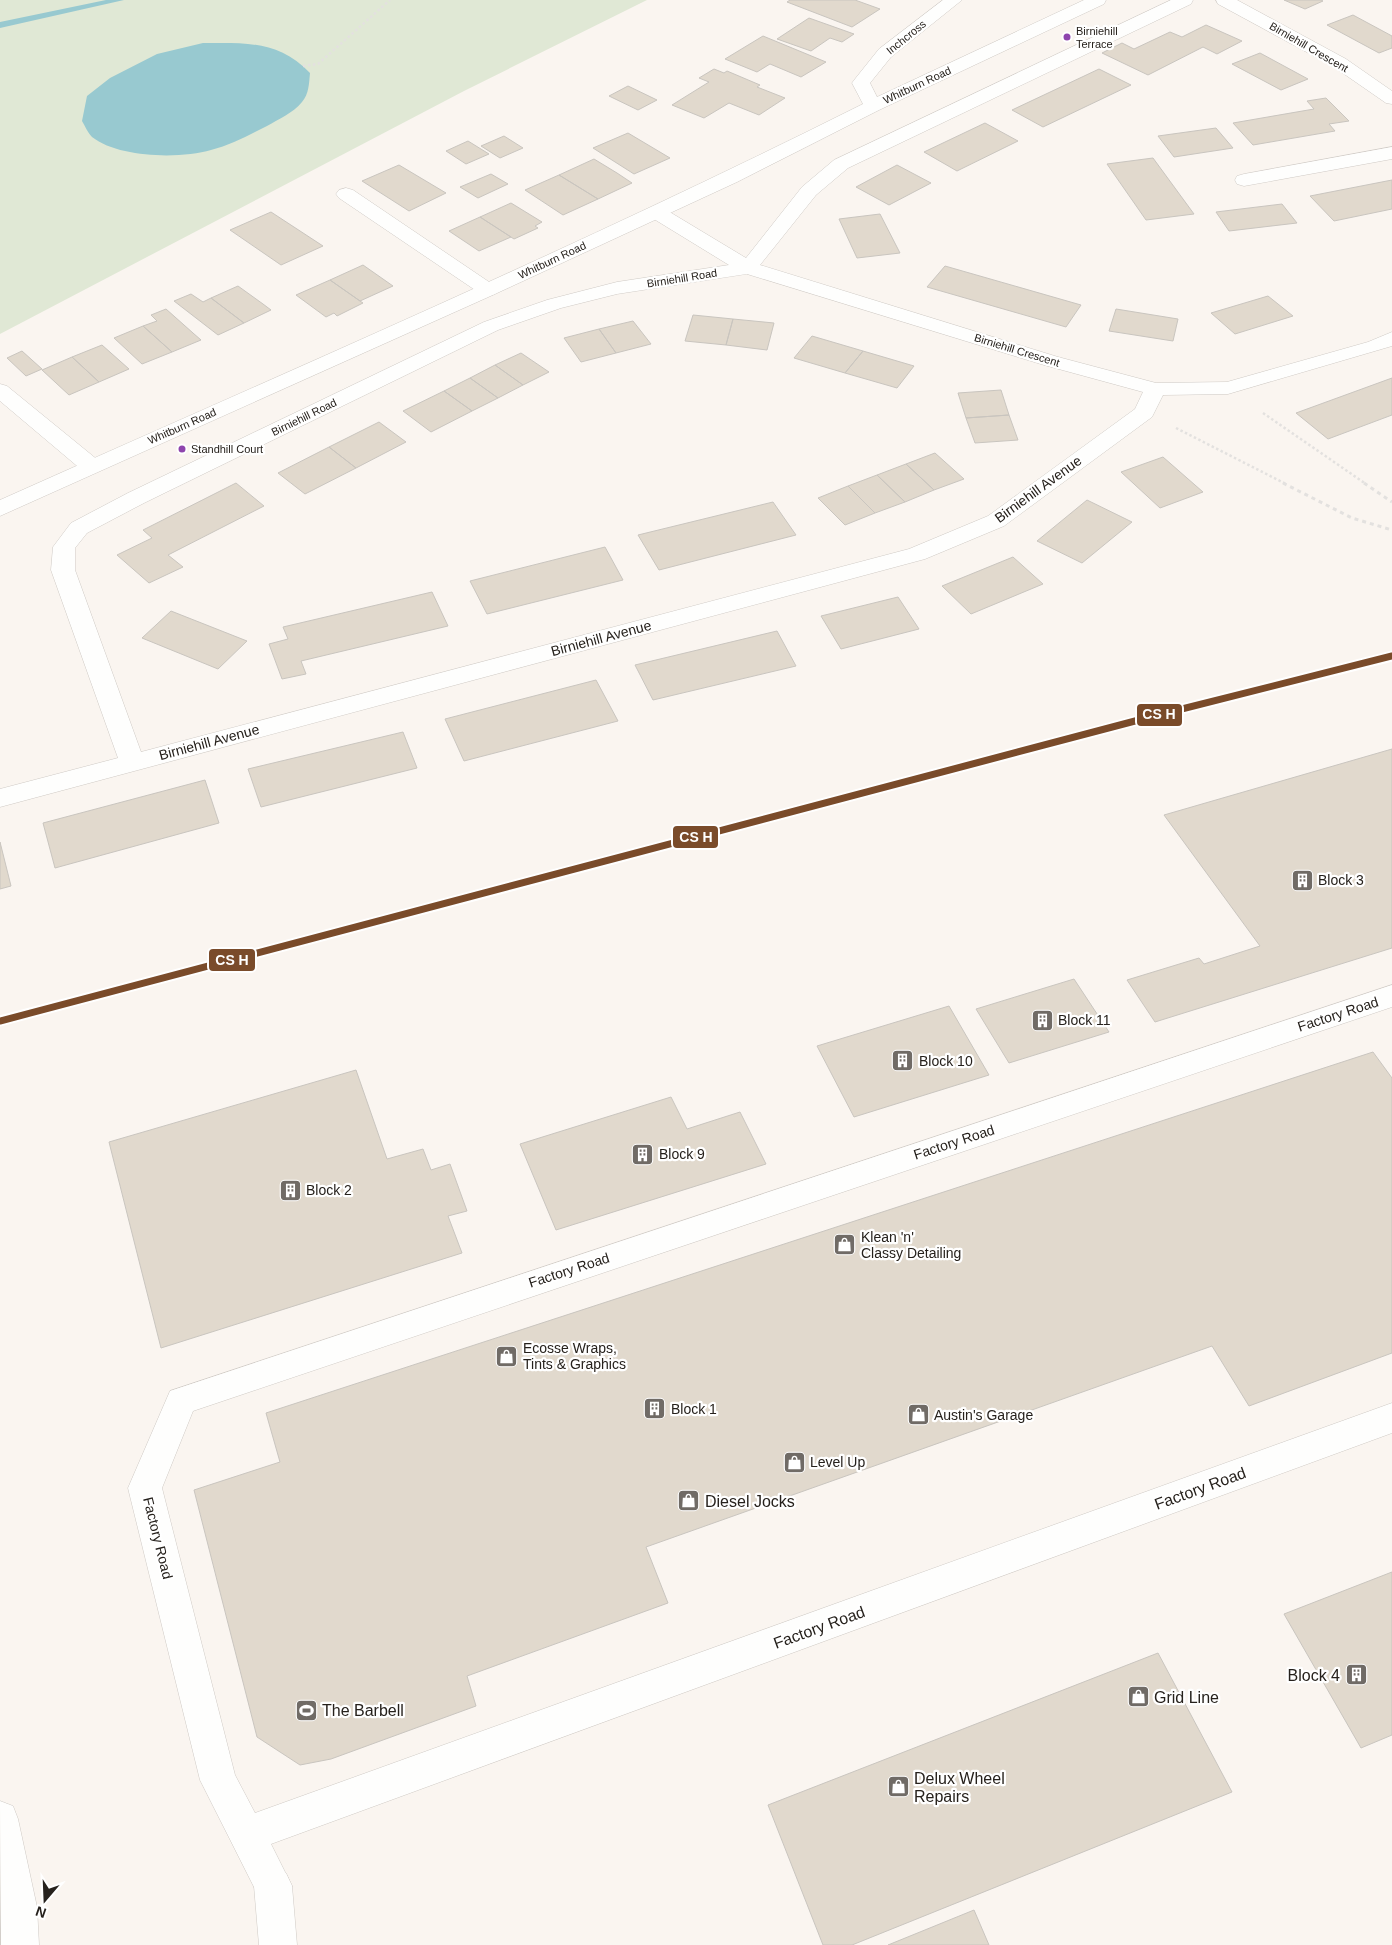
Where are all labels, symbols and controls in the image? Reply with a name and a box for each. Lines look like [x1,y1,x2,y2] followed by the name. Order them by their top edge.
[884,17,928,56] street label: Inchcross
[1268,20,1350,74] street label: Birniehill Crescent
[1076,25,1118,50] place label: Birniehill Terrace
[1062,32,1072,42] marker: Birniehill Terrace
[881,64,953,106] street label: Whitburn Road
[516,239,588,281] street label: Whitburn Road
[646,267,718,289] street label: Birniehill Road
[973,331,1061,369] street label: Birniehill Crescent
[269,396,339,438] street label: Birniehill Road
[146,406,218,446] street label: Whitburn Road
[191,443,263,455] place label: Standhill Court
[177,444,187,454] marker: Standhill Court
[992,452,1085,526] street label: Birniehill Avenue
[549,617,653,659] street label: Birniehill Avenue
[1136,703,1183,727] line badge: CS H
[1142,706,1176,722] text: CS H
[157,721,261,763] street label: Birniehill Avenue
[672,825,719,849] line badge: CS H
[679,829,713,845] text: CS H
[1290,868,1314,892] building icon: Block 3
[1318,872,1364,888] place label: Block 3
[208,948,256,972] line badge: CS H
[215,952,249,968] text: CS H
[1296,993,1380,1035] street label: Factory Road
[1030,1008,1054,1032] building icon: Block 11
[1058,1012,1111,1028] place label: Block 11
[891,1049,915,1073] building icon: Block 10
[919,1053,973,1069] place label: Block 10
[912,1121,996,1163] street label: Factory Road
[631,1142,655,1166] building icon: Block 9
[659,1146,705,1162] place label: Block 9
[278,1178,302,1202] building icon: Block 2
[306,1182,352,1198] place label: Block 2
[861,1229,961,1261] place label: Klean 'n' Classy Detailing
[833,1233,857,1257] shop icon: Klean 'n' Classy Detailing
[527,1249,611,1291] street label: Factory Road
[523,1340,626,1372] place label: Ecosse Wraps, Tints & Graphics
[495,1344,519,1368] shop icon: Ecosse Wraps, Tints & Graphics
[643,1397,667,1421] building icon: Block 1
[671,1401,717,1417] place label: Block 1
[906,1403,930,1427] shop icon: Austin's Garage
[934,1407,1033,1423] place label: Austin's Garage
[782,1450,806,1474] shop icon: Level Up
[810,1454,865,1470] place label: Level Up
[1152,1464,1248,1513] street label: Factory Road
[677,1489,701,1513] shop icon: Diesel Jocks
[705,1493,795,1510] place label: Diesel Jocks
[140,1495,176,1581] street label: Factory Road
[771,1603,867,1652] street label: Factory Road
[1344,1663,1368,1687] building icon: Block 4
[1288,1667,1340,1684] place label: Block 4
[1126,1685,1150,1709] shop icon: Grid Line
[1154,1689,1219,1706] place label: Grid Line
[294,1698,318,1722] sports icon: The Barbell
[322,1702,404,1719] place label: The Barbell
[914,1770,1005,1805] place label: Delux Wheel Repairs
[886,1775,910,1799] shop icon: Delux Wheel Repairs
[20,1875,70,1925] north arrow
[33,1903,48,1922] text: N

